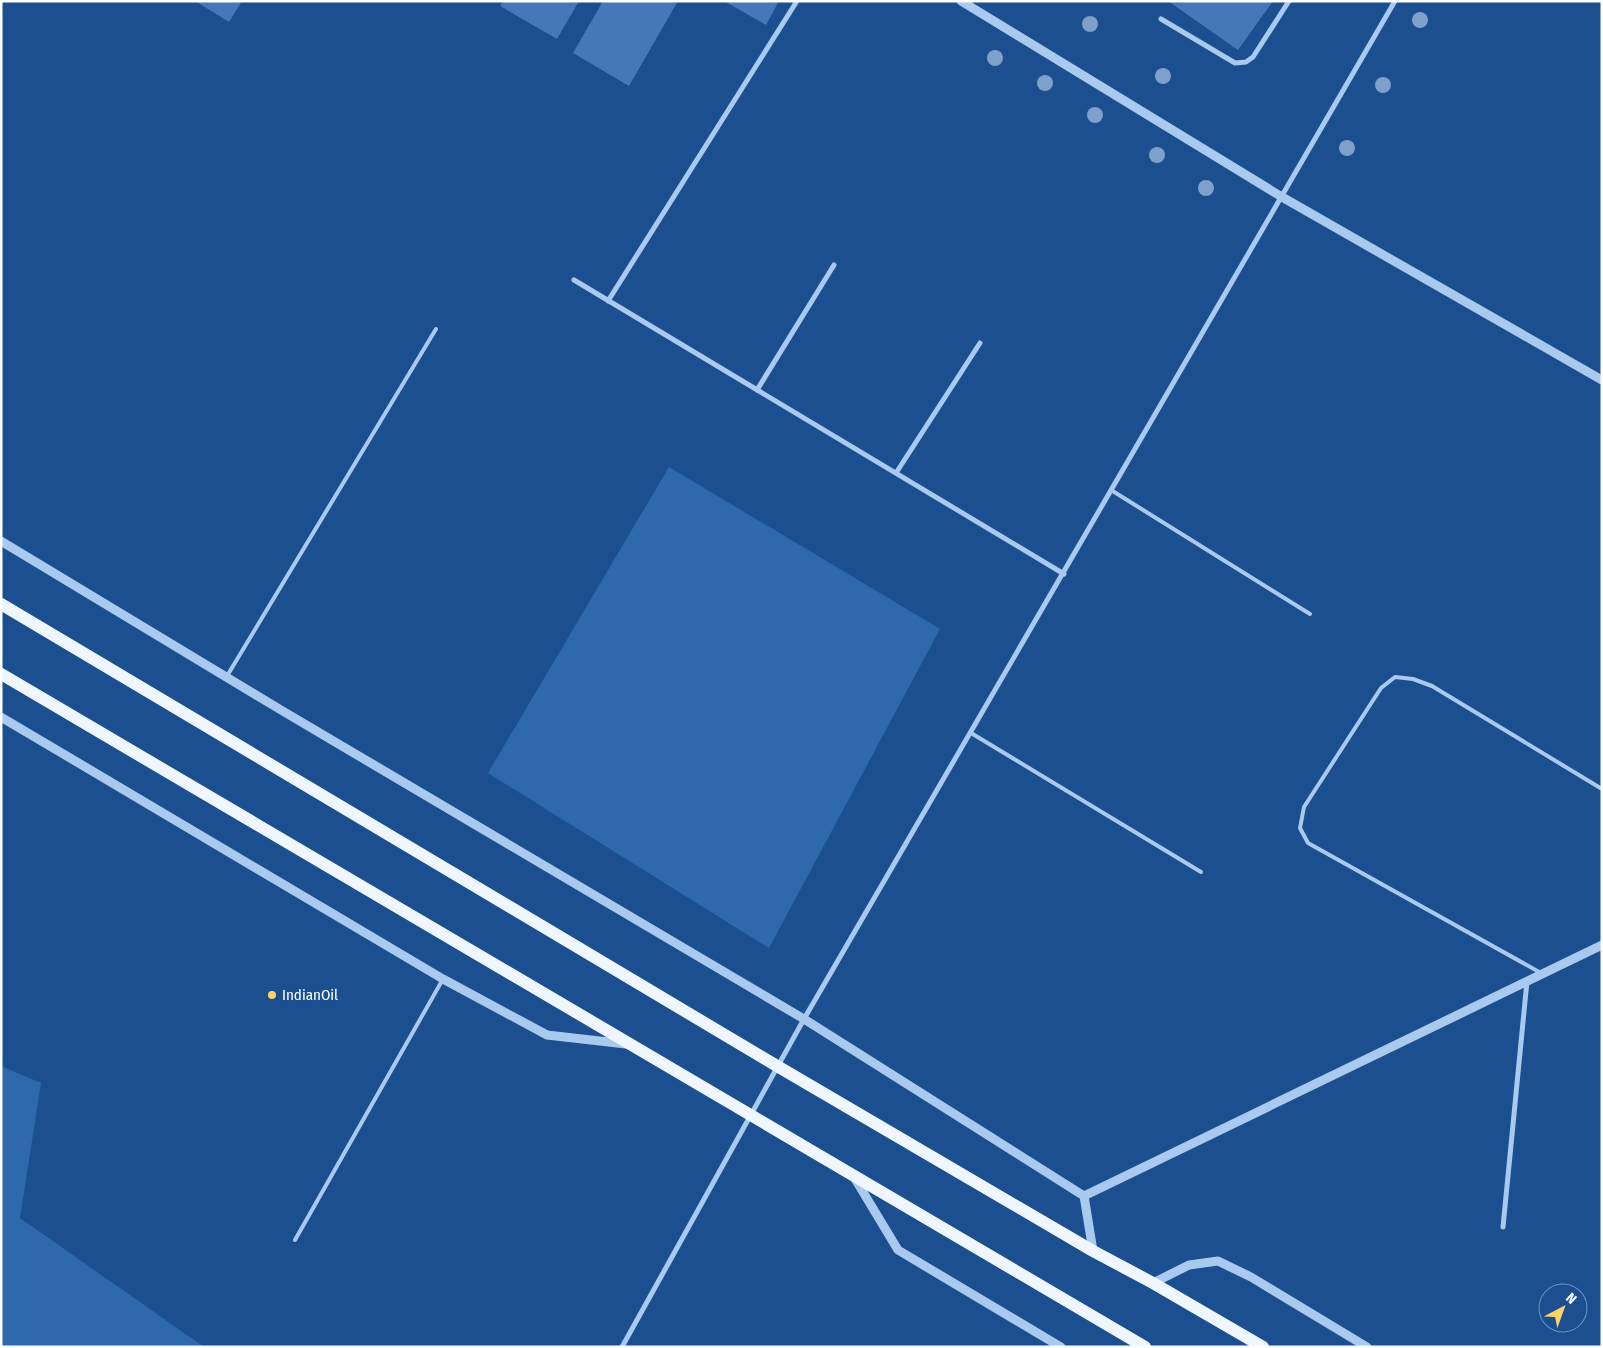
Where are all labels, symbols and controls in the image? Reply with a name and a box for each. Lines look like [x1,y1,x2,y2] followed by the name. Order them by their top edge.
[282,986,338,1004] place label: IndianOil
[266,989,278,1001] marker: IndianOil
[1538,1283,1588,1333] north arrow
[1562,1289,1580,1308] text: N

